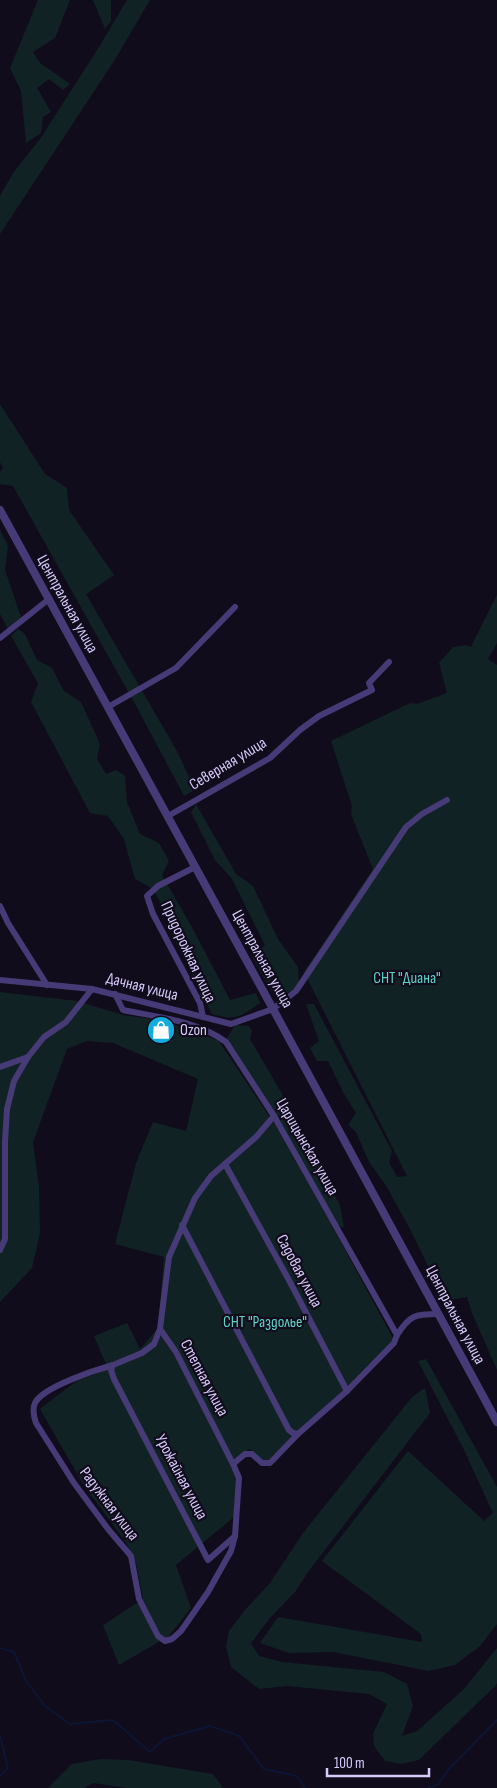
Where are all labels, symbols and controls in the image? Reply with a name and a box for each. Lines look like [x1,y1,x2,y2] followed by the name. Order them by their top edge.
[32,552,102,656] street label: Центральная улица
[186,734,270,794] street label: Северная улица
[156,898,220,1006] street label: Придорожная улица
[227,907,297,1011] street label: Центральная улица
[104,969,180,1005] street label: Дачная улица
[373,969,441,988] park label: СНТ "Диана"
[146,1015,176,1045] shop icon: Ozon
[180,1021,207,1040] place label: Ozon
[272,1095,342,1199] street label: Царицынская улица
[272,1231,326,1311] street label: Садовая улица
[421,1262,489,1368] street label: Центральная улица
[223,1313,307,1332] park label: СНТ "Раздолье"
[176,1336,232,1420] street label: Степная улица
[151,1431,211,1523] street label: Урожайная улица
[75,1464,143,1544] street label: Радужная улица
[327,1746,430,1778] scale bar
[334,1754,365,1773] text: 100 m

